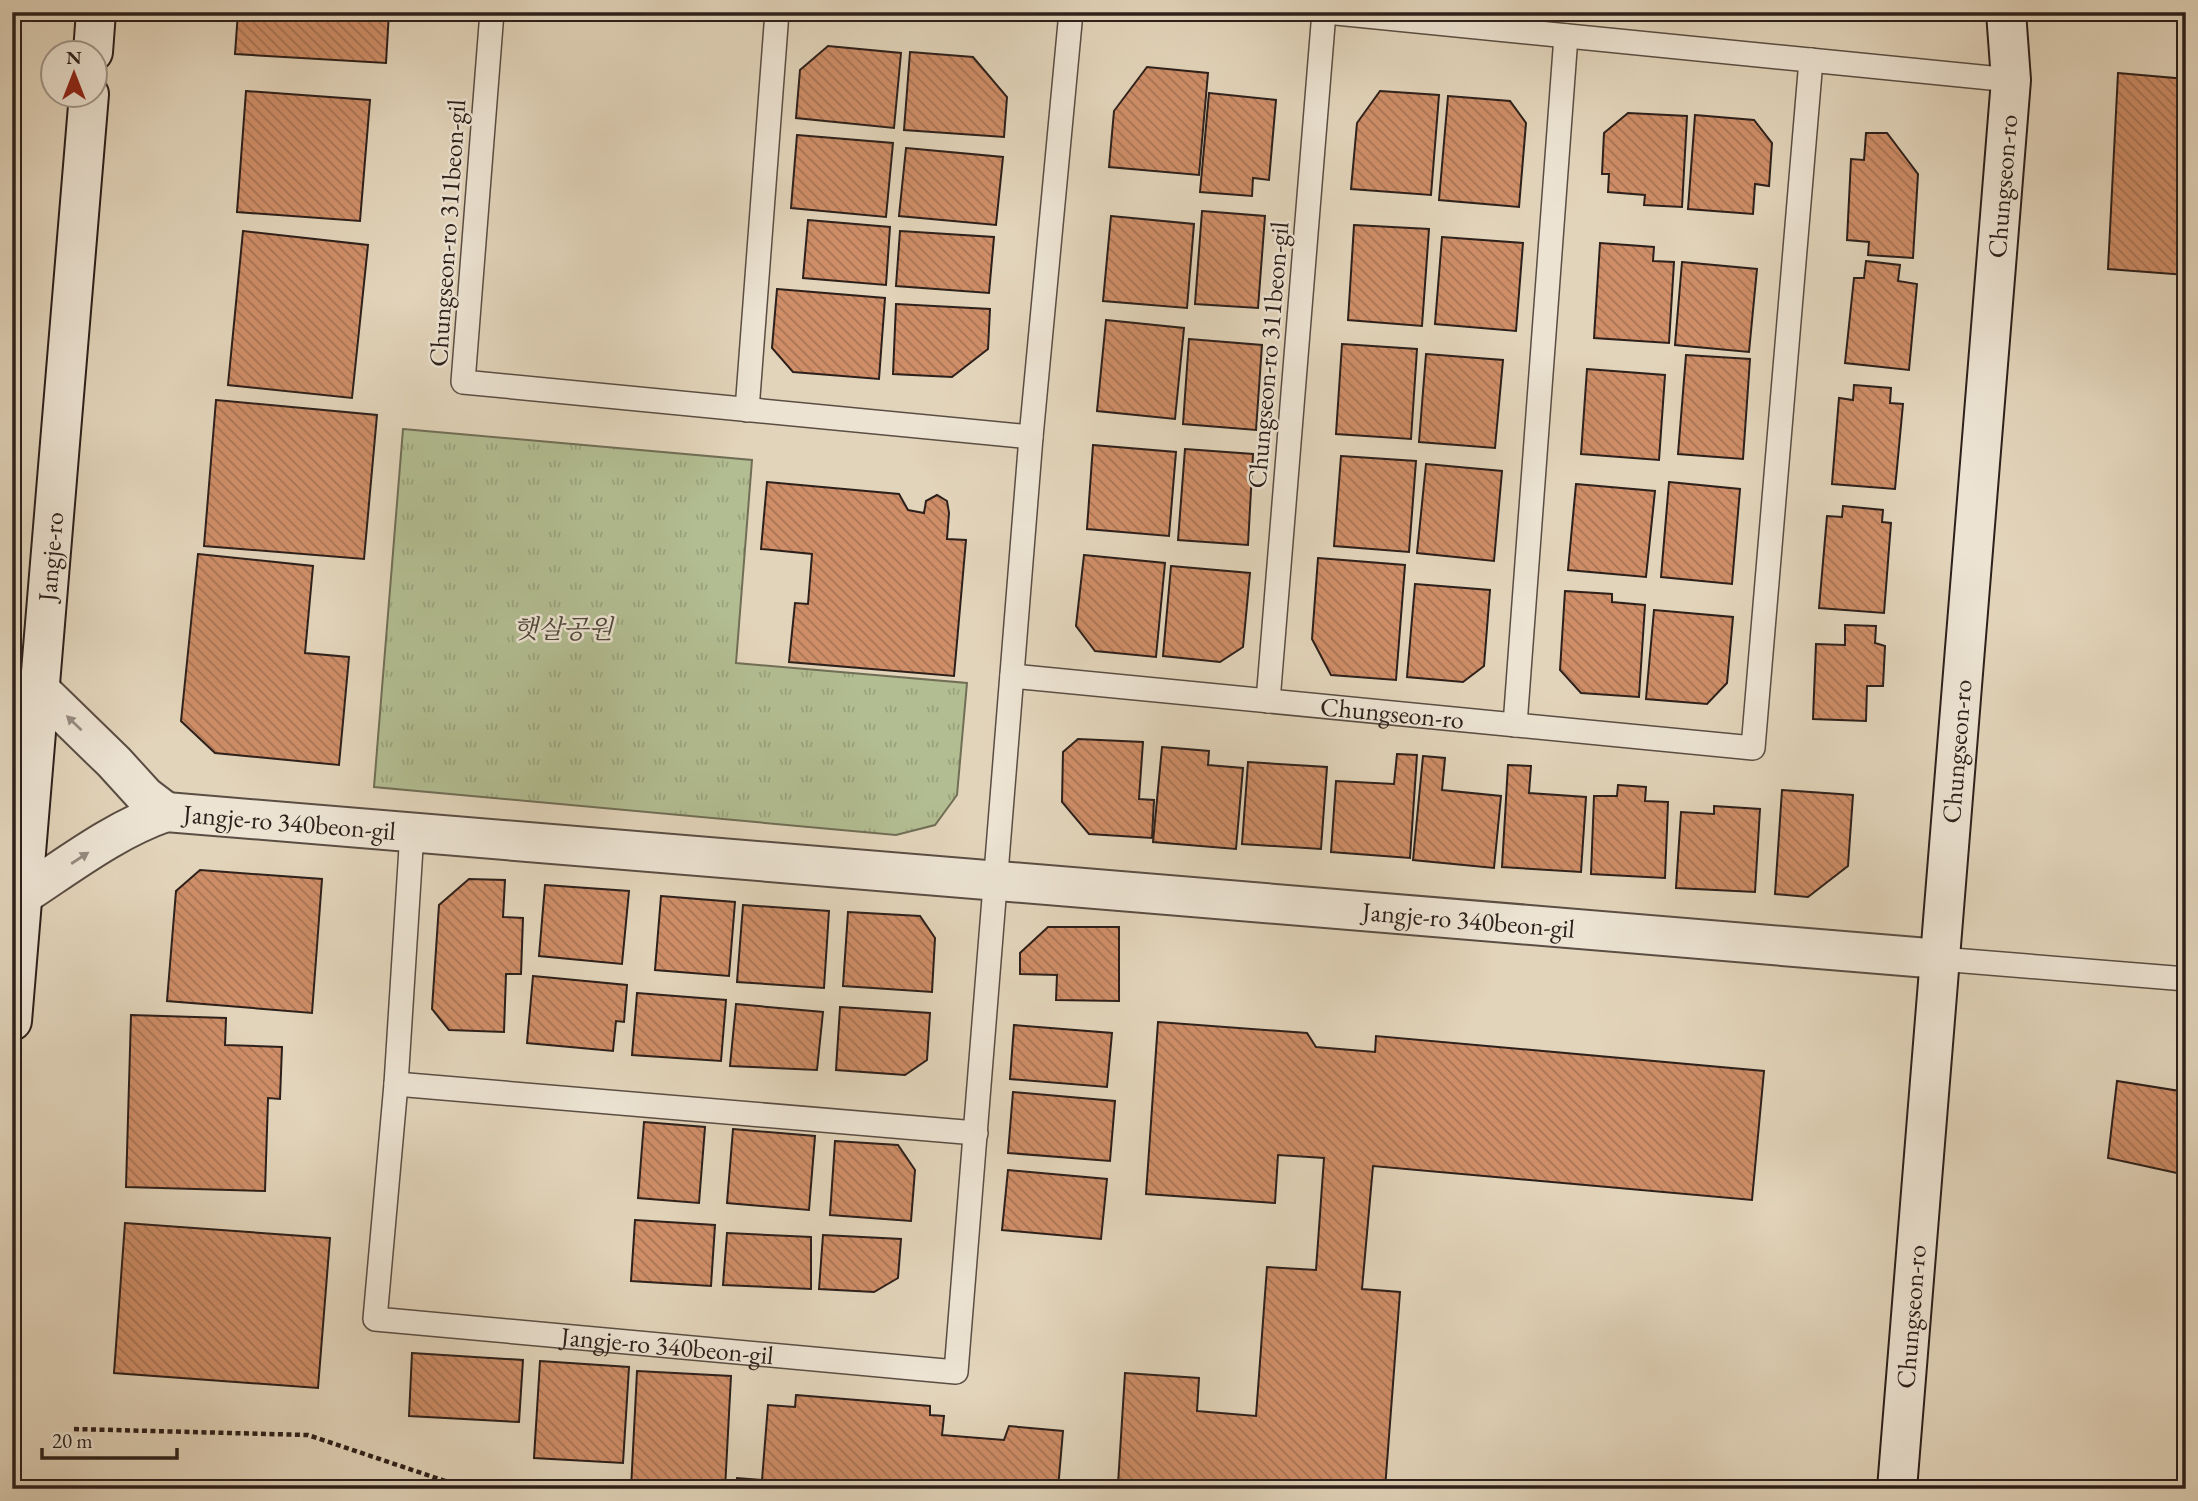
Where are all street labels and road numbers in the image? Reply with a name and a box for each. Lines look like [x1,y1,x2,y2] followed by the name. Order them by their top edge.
[421,98,473,368] street label: Chungseon-ro 311beon-gil
[1980,113,2025,259] street label: Chungseon-ro
[1239,220,1297,490] street label: Chungseon-ro 311beon-gil
[30,511,71,605] street label: Jangje-ro
[1934,678,1979,825] street label: Chungseon-ro
[1319,689,1466,737] street label: Chungseon-ro
[180,796,397,848] street label: Jangje-ro 340beon-gil
[1359,894,1576,946] street label: Jangje-ro 340beon-gil
[1888,1243,1934,1390] street label: Chungseon-ro
[558,1319,775,1372] street label: Jangje-ro 340beon-gil

